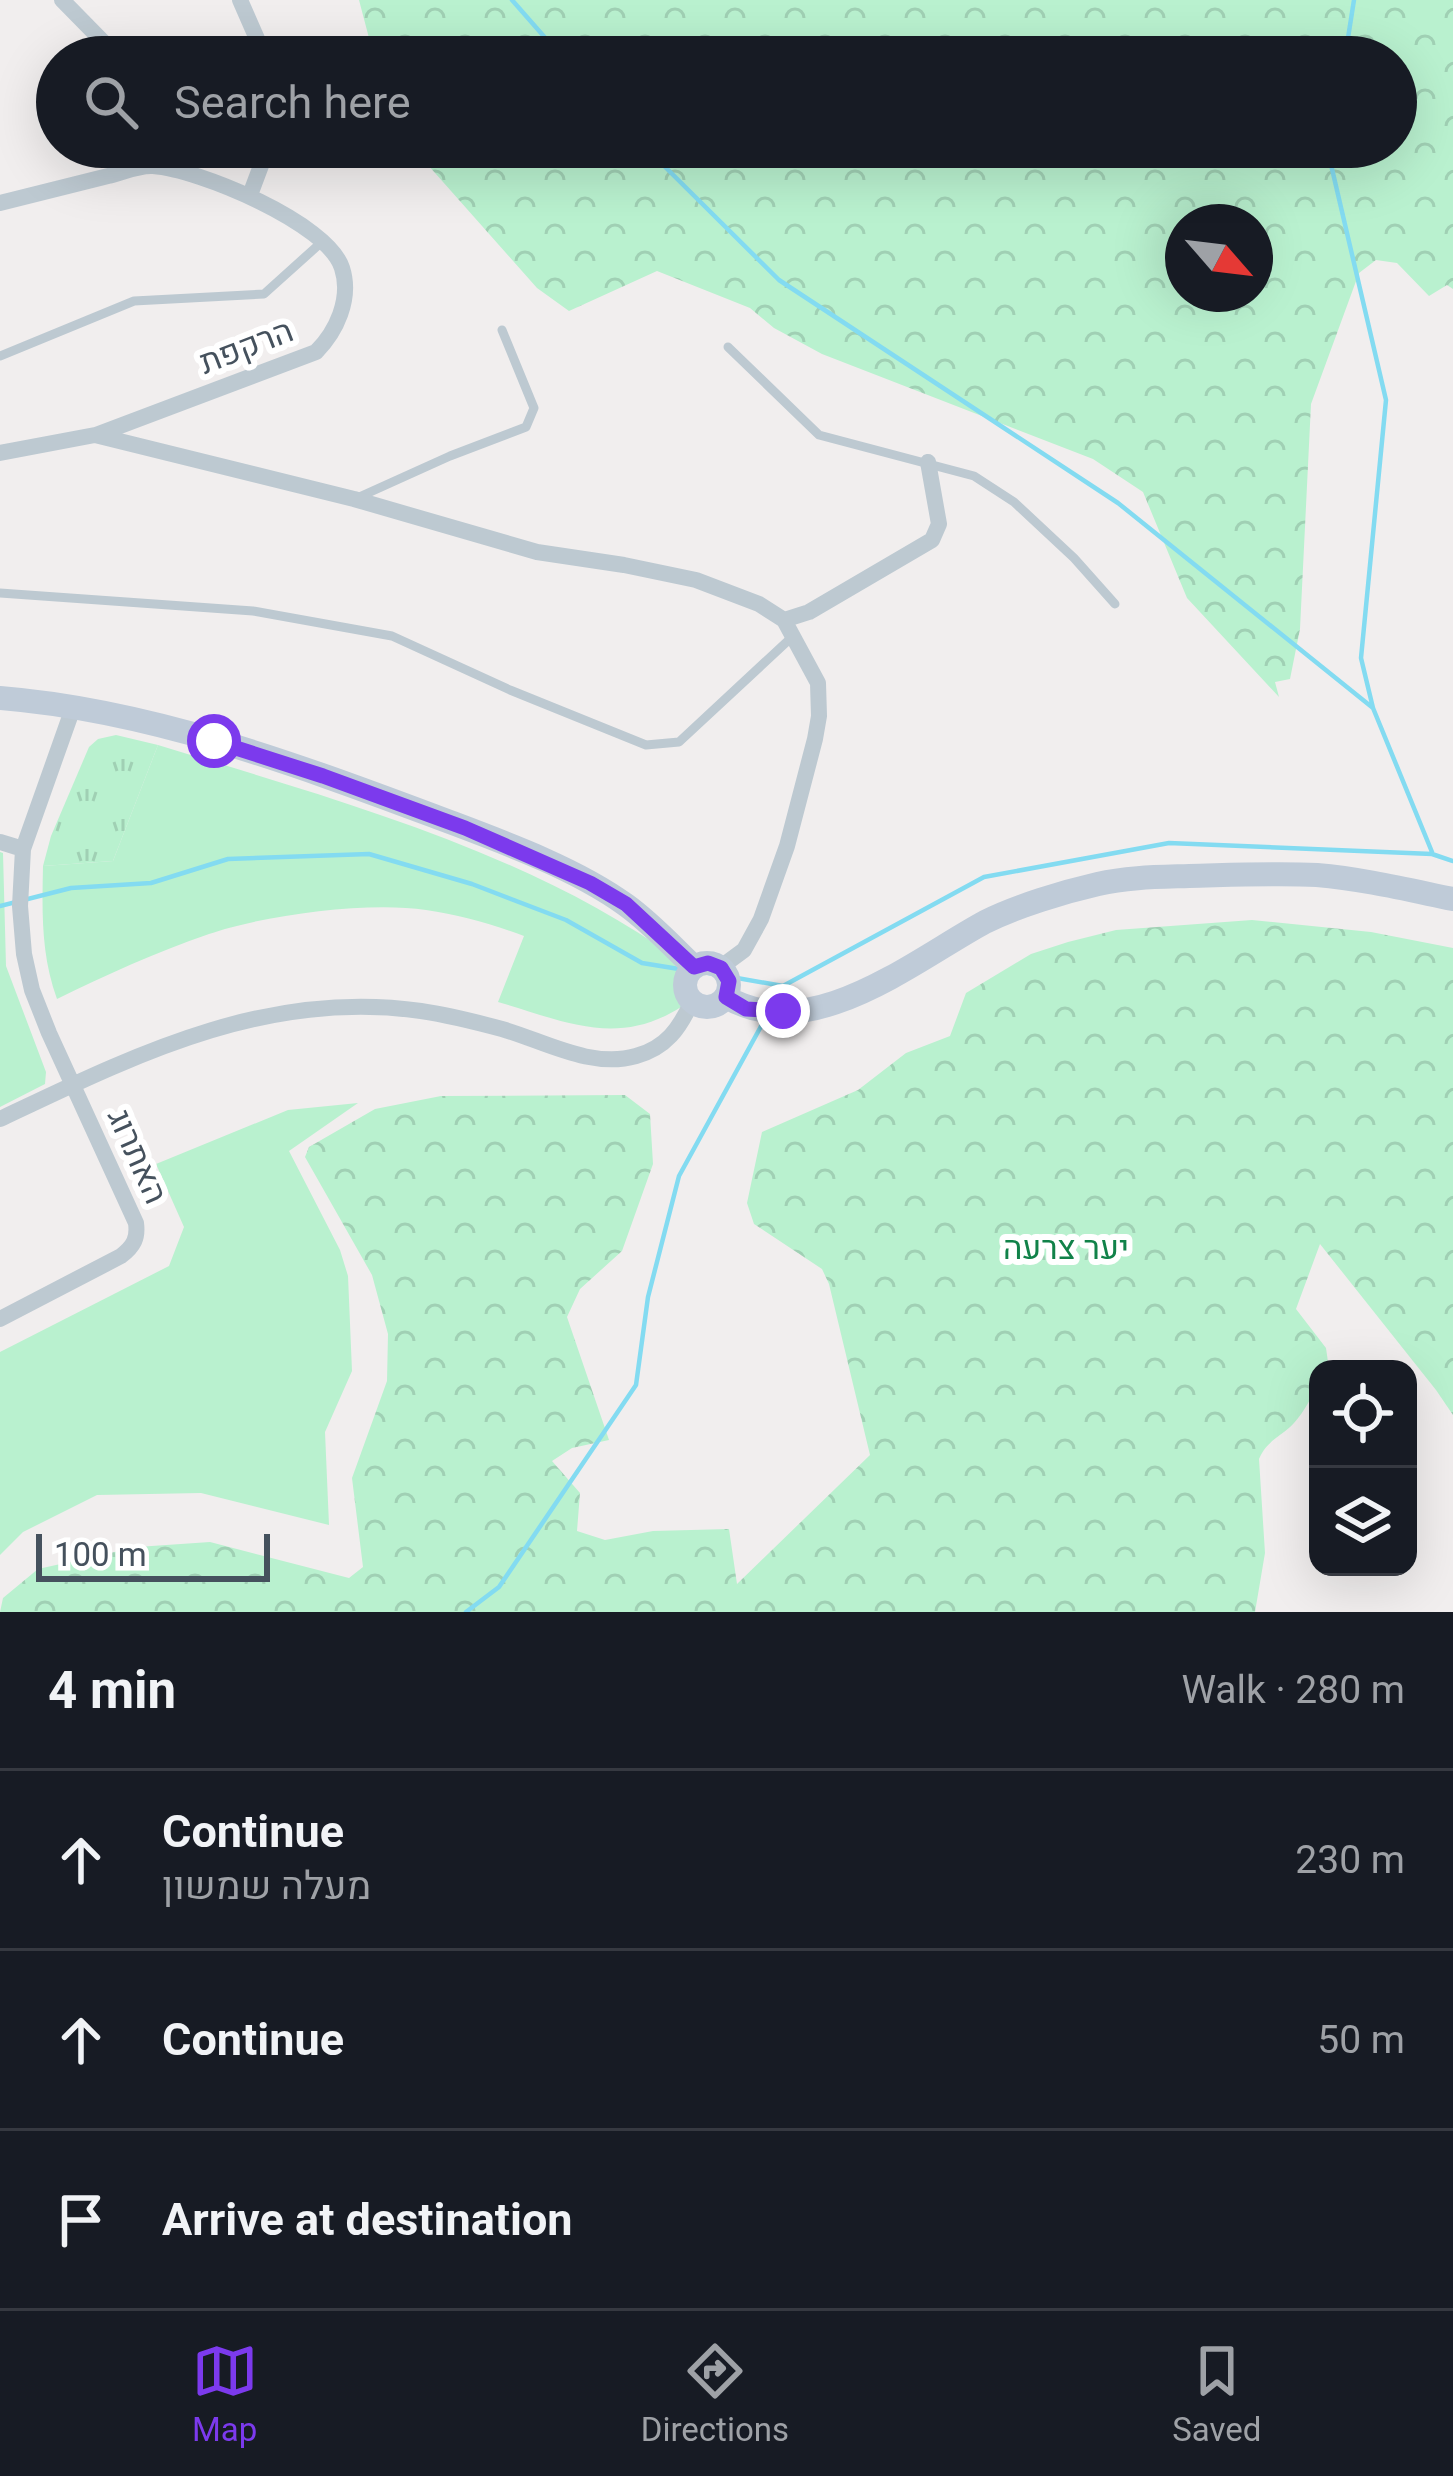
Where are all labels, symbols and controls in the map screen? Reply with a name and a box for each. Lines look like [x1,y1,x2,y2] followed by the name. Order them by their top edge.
[36,36,1417,168] search box
[78,69,144,135] icon: search
[174,76,411,129] text: Search here
[1165,204,1273,312] north arrow
[194,310,298,382] street label: הרקפת
[187,714,241,768] route start
[756,984,810,1038] route end
[100,1102,176,1210] street label: האתרוג
[1003,1228,1129,1267] park label: יער צרעה
[1309,1360,1417,1576] map controls
[1309,1360,1417,1468] button: locate
[1309,1468,1417,1576] button: layers
[36,1528,270,1581] scale bar
[54,1535,147,1574] text: 100 m
[48,1661,176,1720] text: 4 min
[1181,1667,1405,1713] text: Walk · 280 m
[162,1805,344,1858] text: Continue
[48,1827,114,1893] icon: ahead
[1295,1837,1405,1883] text: 230 m
[162,1863,371,1909] text: מעלה שמשון
[48,2007,114,2073] icon: ahead
[162,2013,344,2066] text: Continue
[1317,2017,1405,2063] text: 50 m
[48,2187,114,2253] icon: arrive
[162,2193,573,2246] text: Arrive at destination
[192,2338,258,2449] tab: Map
[641,2338,789,2449] tab: Directions
[1172,2338,1261,2449] tab: Saved

